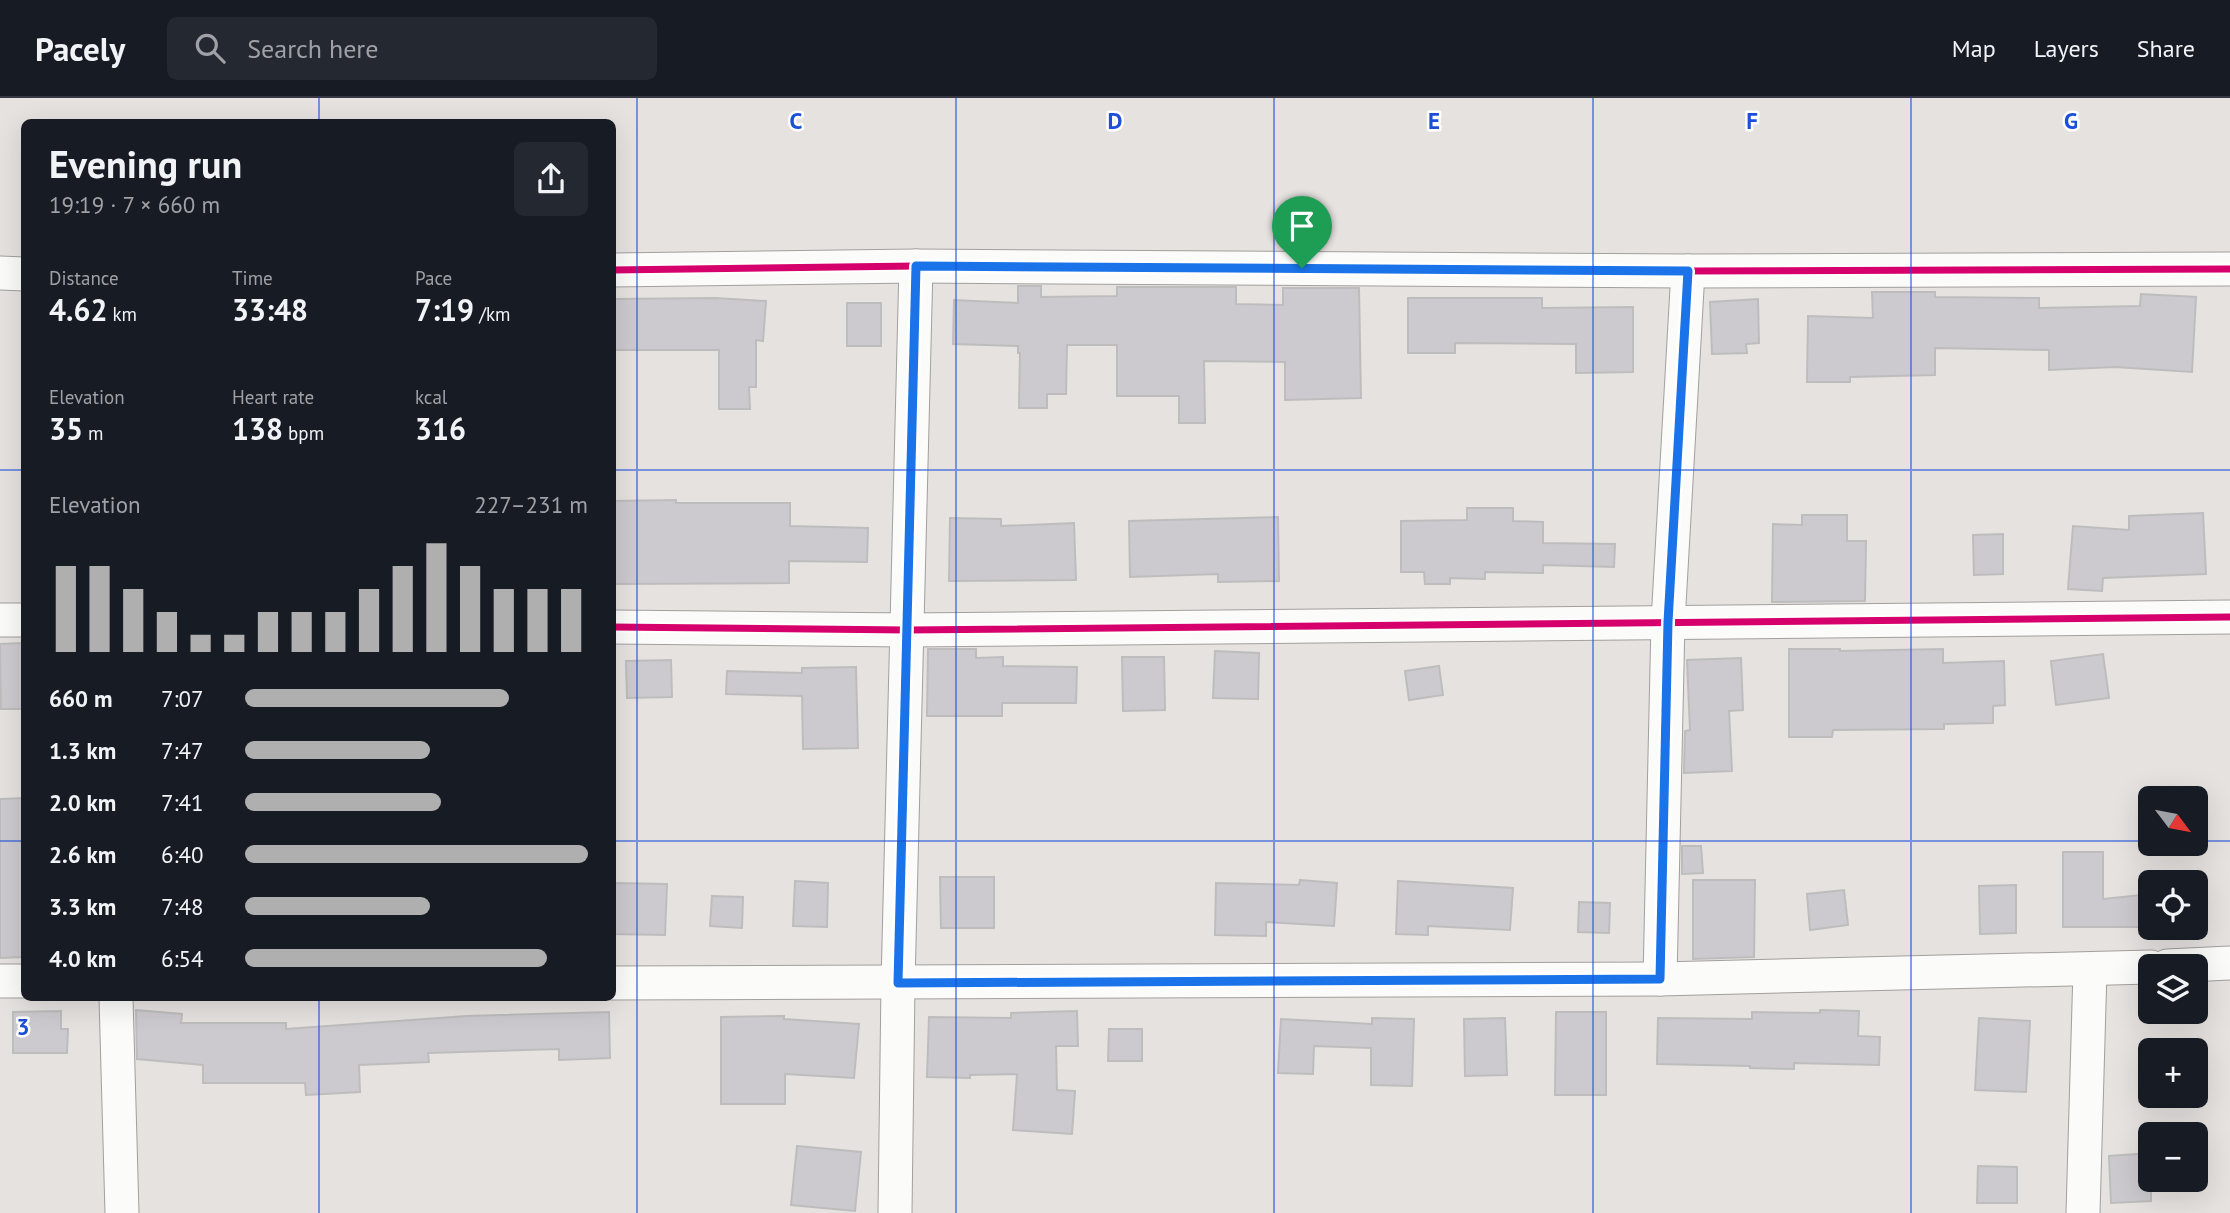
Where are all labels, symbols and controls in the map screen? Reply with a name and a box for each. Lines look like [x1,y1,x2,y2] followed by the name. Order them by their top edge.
[167,17,657,80] search box
[35,27,125,70] text: Pacely
[191,29,229,67] icon: search
[247,32,378,65] text: Search here
[1952,33,1996,64] text: Map
[2034,33,2099,64] text: Layers
[2137,33,2195,64] text: Share
[790,106,803,135] text: C
[1108,106,1122,135] text: D
[1428,106,1440,135] text: E
[1746,106,1758,135] text: F
[2064,106,2078,135] text: G
[49,139,242,188] text: Evening run
[514,142,588,216] button: share
[49,190,220,219] text: 19:19 · 7 × 660 m
[1272,196,1332,268] pin
[1283,207,1321,245] icon: arrive
[49,266,119,290] text: Distance
[232,266,273,290] text: Time
[415,266,452,290] text: Pace
[49,290,107,329] text: 4.62
[232,290,308,329] text: 33:48
[415,290,474,329] text: 7:19
[107,302,137,326] text: km
[474,302,510,326] text: /km
[49,385,125,409] text: Elevation
[232,385,314,409] text: Heart rate
[415,385,447,409] text: kcal
[49,409,83,448] text: 35
[232,409,283,448] text: 138
[415,409,466,448] text: 316
[83,421,104,445] text: m
[283,421,324,445] text: bpm
[49,490,141,519] text: Elevation
[474,490,588,519] text: 227–231 m
[49,684,112,713] text: 660 m
[161,684,204,713] text: 7:07
[49,736,116,765] text: 1.3 km
[161,736,204,765] text: 7:47
[2138,786,2208,856] north arrow
[2138,786,2208,1192] map controls
[49,788,116,817] text: 2.0 km
[161,788,204,817] text: 7:41
[49,840,116,869] text: 2.6 km
[161,840,204,869] text: 6:40
[2138,870,2208,940] button: locate
[49,892,116,921] text: 3.3 km
[161,892,204,921] text: 7:48
[49,944,116,973] text: 4.0 km
[161,944,204,973] text: 6:54
[2138,954,2208,1024] button: layers
[16,1012,30,1041] text: 3
[2138,1038,2208,1108] button: +
[2138,1122,2208,1192] button: −

